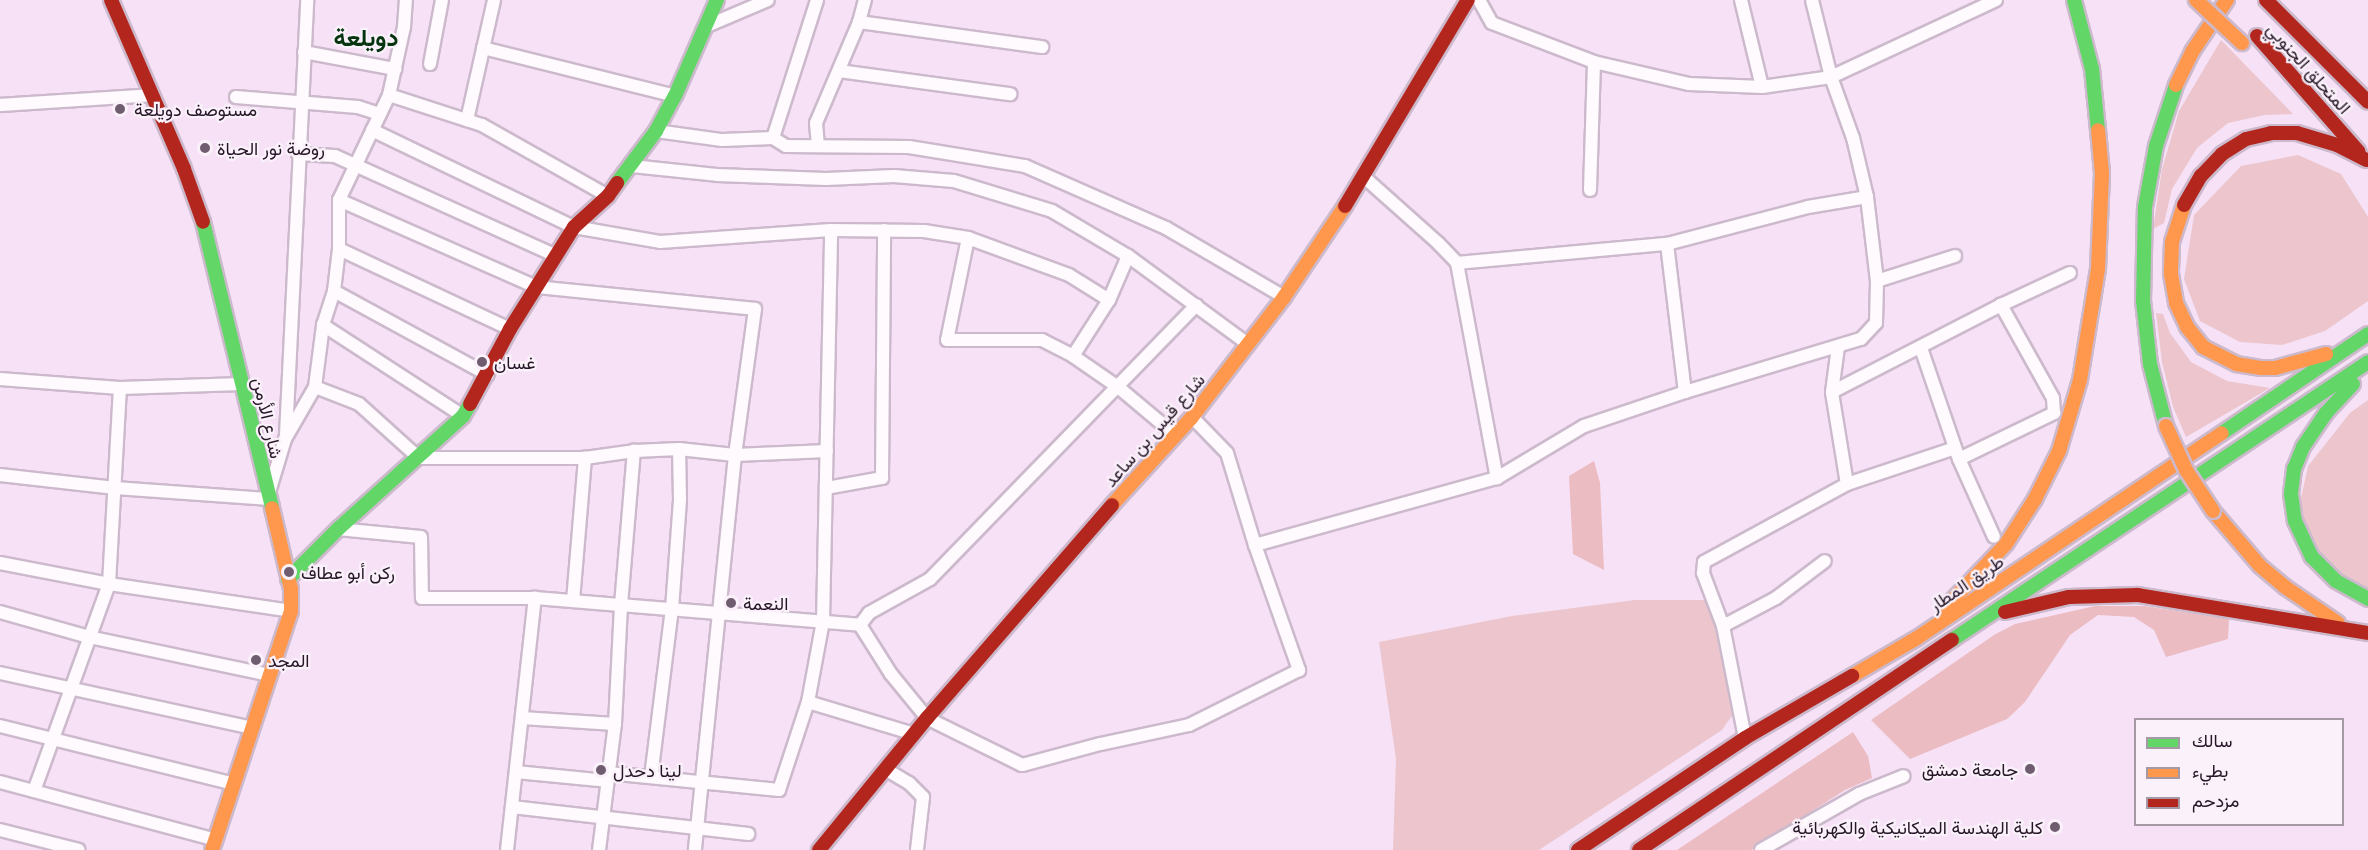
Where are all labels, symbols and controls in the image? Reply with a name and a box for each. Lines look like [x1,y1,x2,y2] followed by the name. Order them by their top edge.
[2262,18,2356,118] street label: المتحلق الجنوبي
[334,23,398,51] district label: دويلعة
[134,98,257,120] place label: مستوصف دويلعة
[111,100,129,118] marker: مستوصف دويلعة
[217,137,325,159] place label: روضة نور الحياة
[198,141,212,155] marker: روضة نور الحياة
[494,351,535,373] place label: غسان
[475,355,489,369] marker: غسان
[1099,369,1209,491] street label: شارع قيس بن ساعد
[248,375,288,461] street label: شارع الأرمن
[1925,550,2007,616] street label: طريق المطار
[301,561,395,583] place label: ركن أبو عطاف
[282,565,296,579] marker: ركن أبو عطاف
[743,592,788,614] place label: النعمة
[724,596,738,610] marker: النعمة
[268,649,310,671] place label: المجد
[249,653,263,667] marker: المجد
[2134,718,2344,826] legend
[2192,729,2232,751] text: سالك
[1922,758,2018,780] place label: جامعة دمشق
[613,759,682,781] place label: لينا دحدل
[2192,759,2228,781] text: بطيء
[2023,762,2037,776] marker: جامعة دمشق
[594,763,608,777] marker: لينا دحدل
[2192,789,2239,811] text: مزدحم
[1792,816,2043,838] place label: كلية الهندسة الميكانيكية والكهربائية
[2048,820,2062,834] marker: كلية الهندسة الميكانيكية والكهربائية

